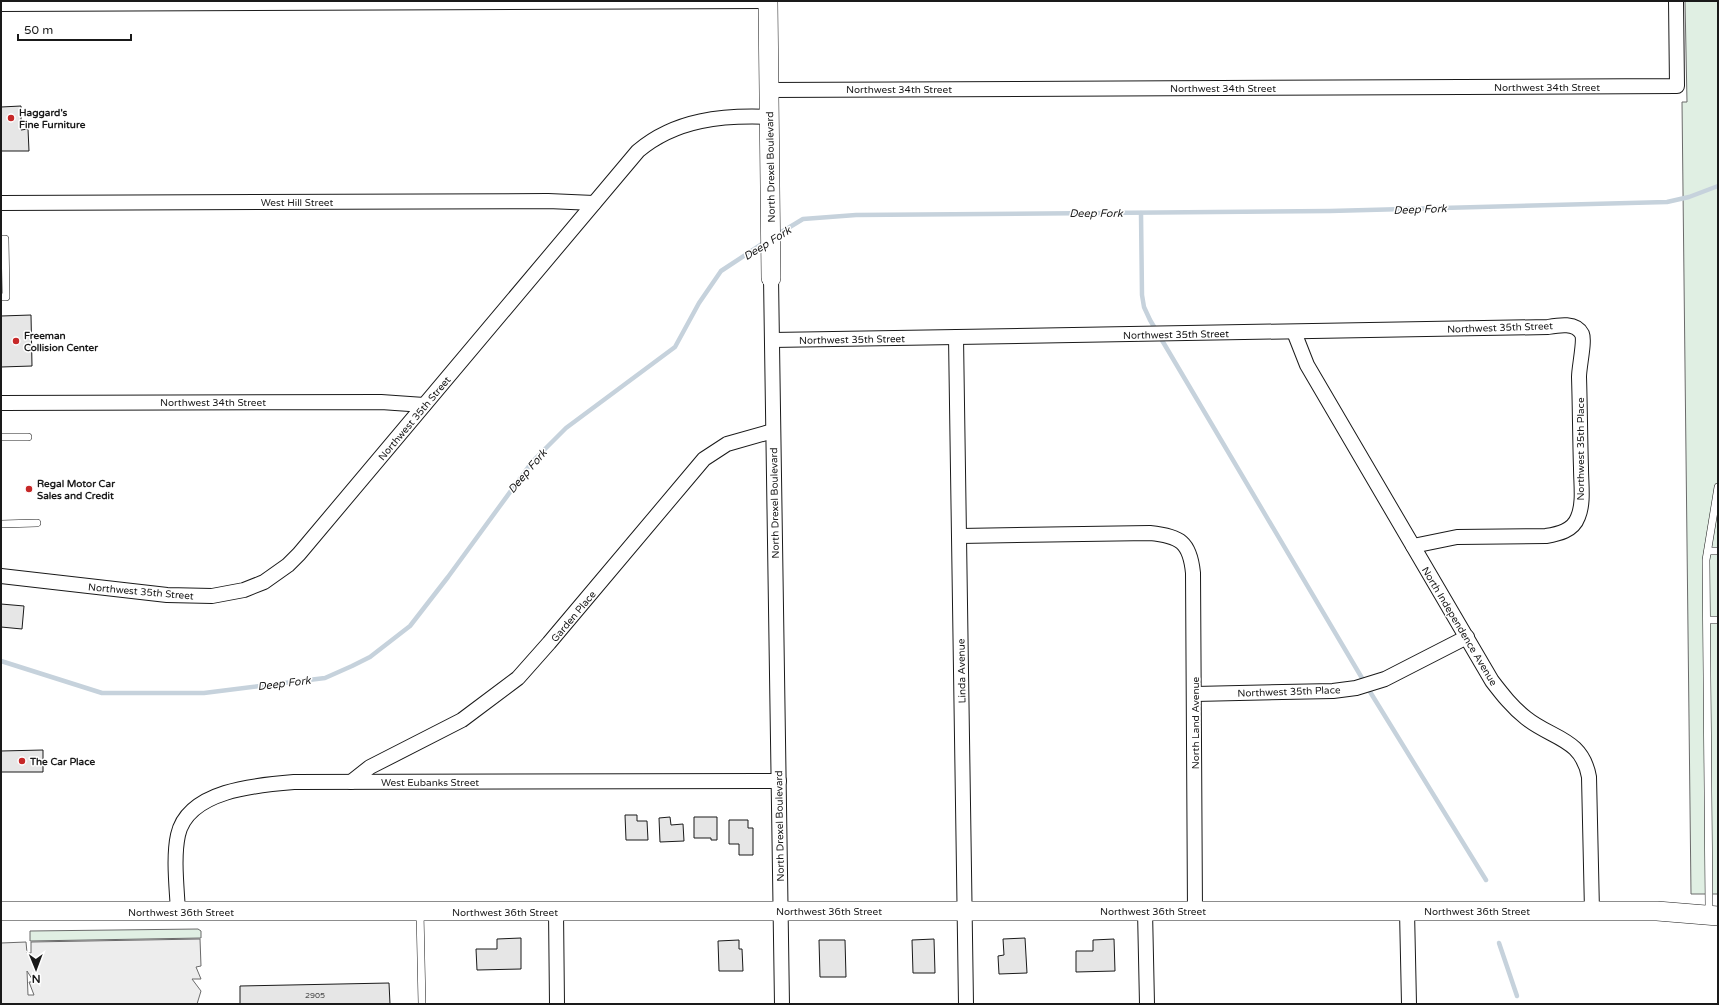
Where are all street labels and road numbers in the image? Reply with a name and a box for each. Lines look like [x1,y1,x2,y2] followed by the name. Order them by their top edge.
[1494,82,1600,94] street label: Northwest 34th Street
[1170,83,1276,95] street label: Northwest 34th Street
[846,84,952,96] street label: Northwest 34th Street
[764,111,778,223] street label: North Drexel Boulevard
[261,197,333,209] street label: West Hill Street
[1447,320,1553,336] street label: Northwest 35th Street
[1123,328,1229,342] street label: Northwest 35th Street
[799,333,905,347] street label: Northwest 35th Street
[376,374,454,463] street label: Northwest 35th Street
[160,397,266,409] street label: Northwest 34th Street
[1575,397,1587,501] street label: Northwest 35th Place
[768,447,782,559] street label: North Drexel Boulevard
[1419,565,1500,688] street label: North Independence Avenue
[88,581,194,603] street label: Northwest 35th Street
[549,588,599,645] street label: Garden Place
[955,638,969,703] street label: Linda Avenue
[1190,676,1202,769] street label: North Land Avenue
[1237,684,1341,700] street label: Northwest 35th Place
[773,770,787,882] street label: North Drexel Boulevard
[381,777,479,789] street label: West Eubanks Street
[776,906,882,918] street label: Northwest 36th Street
[1100,906,1206,918] street label: Northwest 36th Street
[1424,906,1530,918] street label: Northwest 36th Street
[128,907,234,919] street label: Northwest 36th Street
[452,907,558,919] street label: Northwest 36th Street

